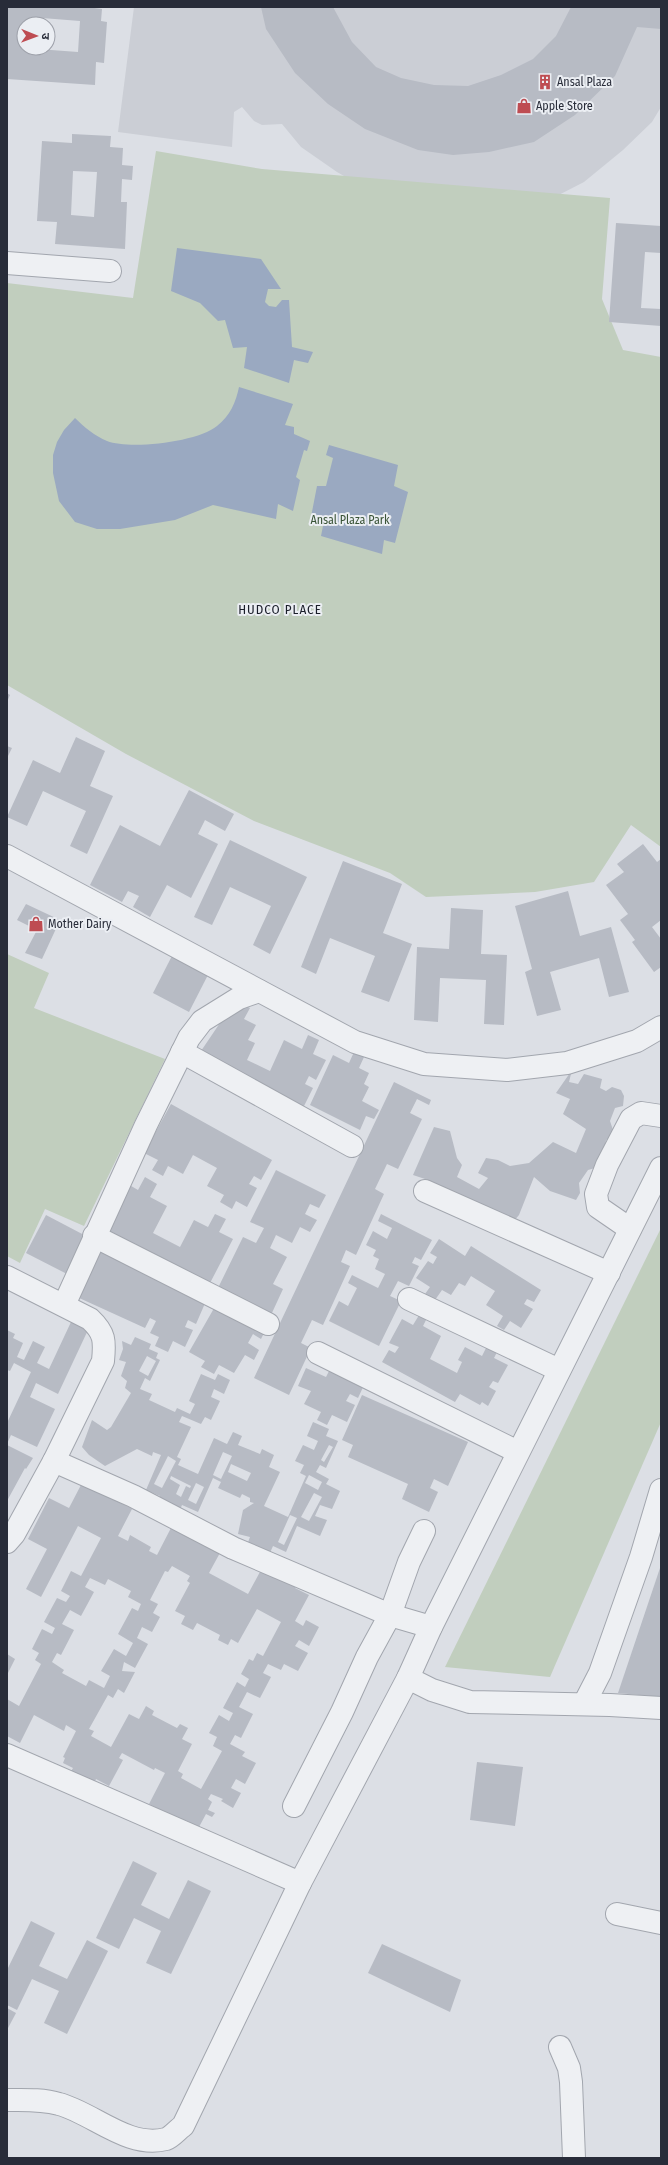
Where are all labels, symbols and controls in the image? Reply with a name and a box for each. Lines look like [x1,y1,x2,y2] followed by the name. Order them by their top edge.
[16,16,56,56] north arrow
[39,33,52,40] text: उ
[536,73,554,91] building icon: Ansal Plaza
[557,75,612,89] place label: Ansal Plaza
[515,97,533,115] shop icon: Apple Store
[536,99,593,113] place label: Apple Store
[310,513,390,527] park label: Ansal Plaza Park
[238,602,322,617] district label: HUDCO PLACE
[27,915,45,933] shop icon: Mother Dairy
[48,917,112,931] place label: Mother Dairy

